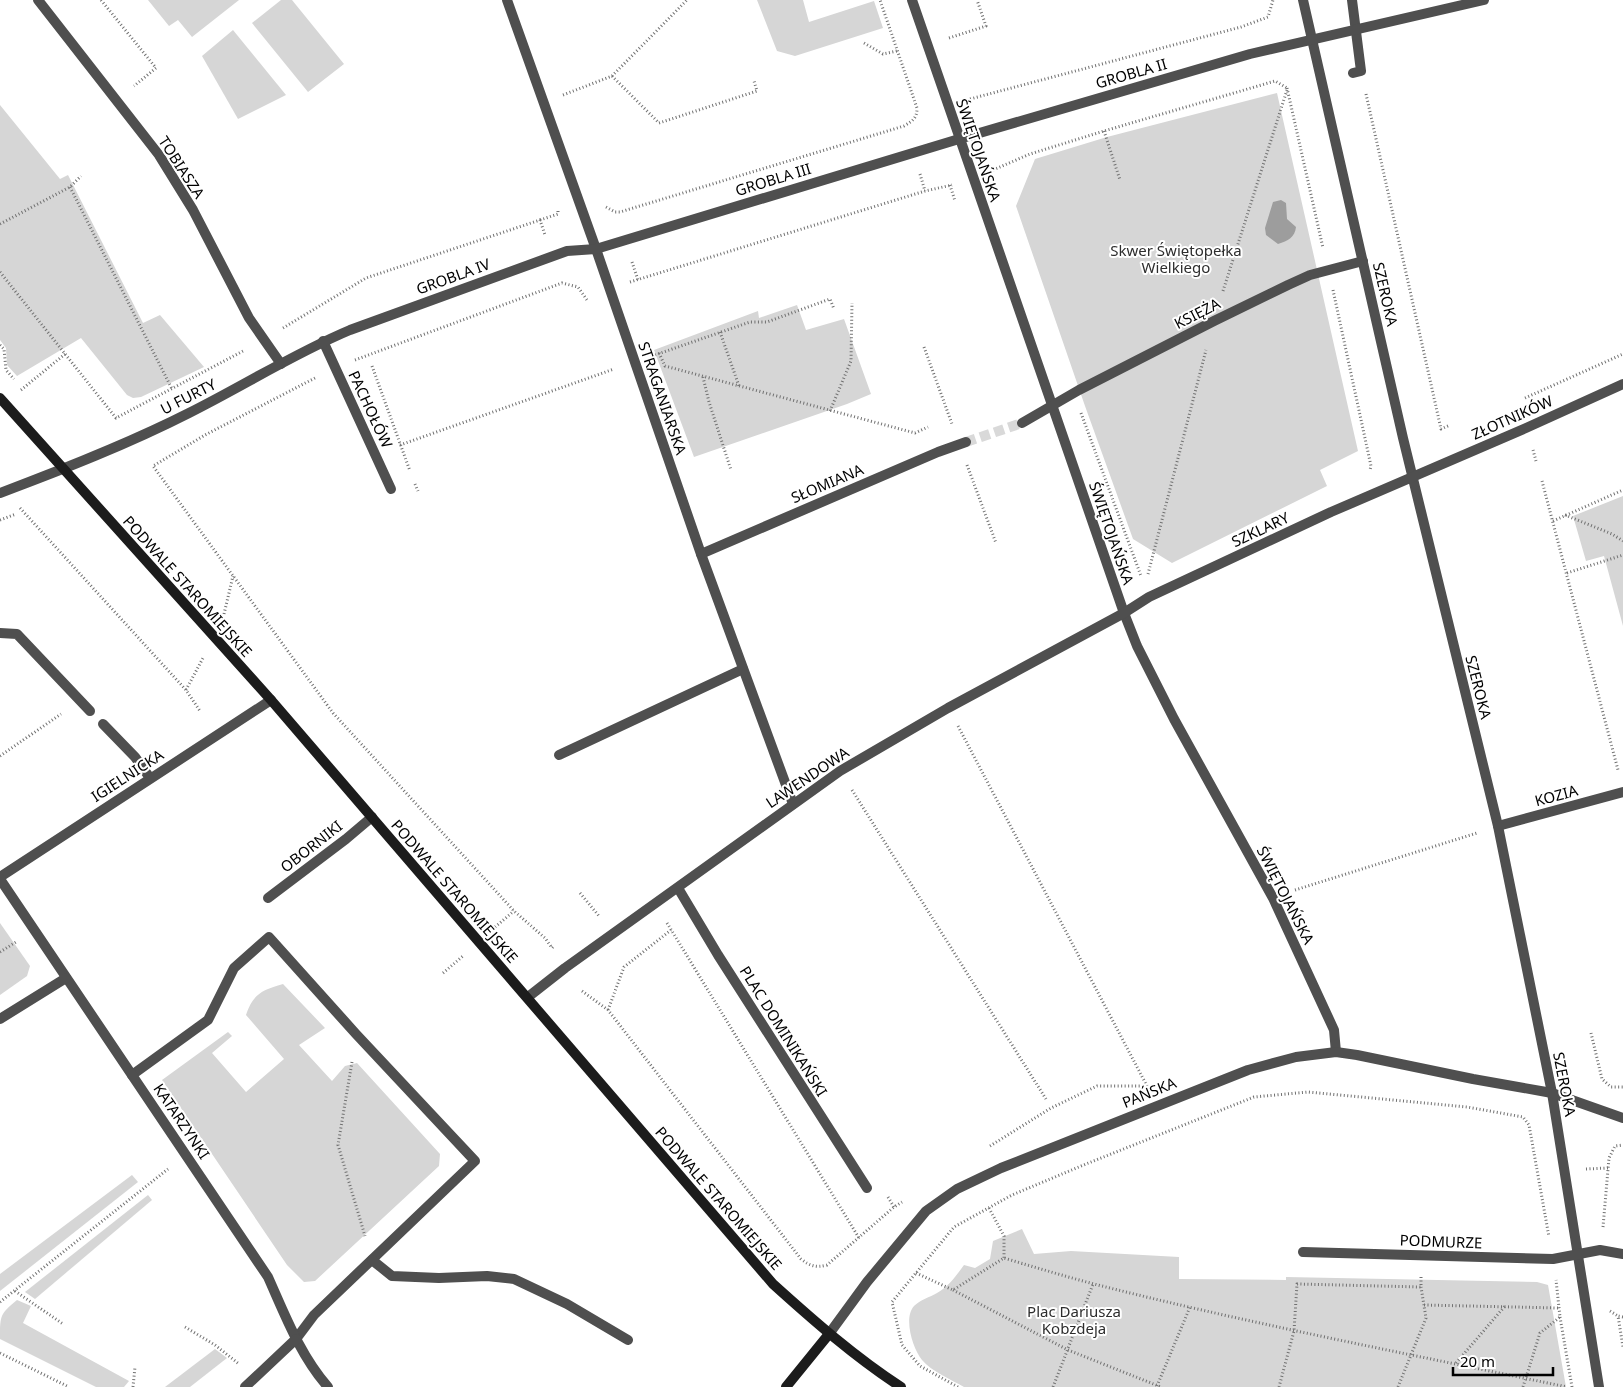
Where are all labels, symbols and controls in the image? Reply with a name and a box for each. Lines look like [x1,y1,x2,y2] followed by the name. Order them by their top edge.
[1093,53,1169,93] street label: GROBLA II
[952,96,1006,204] street label: ŚWIĘTOJAŃSKA
[154,132,210,202] street label: TOBIASZA
[733,158,813,200] street label: GROBLA III
[1110,240,1242,277] park label: Skwer Świętopełka Wielkiego
[413,253,493,299] street label: GROBLA IV
[1369,260,1403,328] street label: SZEROKA
[1171,293,1224,333] street label: KSIĘŻA
[634,339,692,458] street label: STRAGANIARSKA
[344,367,398,451] street label: PACHOŁÓW
[157,373,220,418] street label: U FURTY
[1468,390,1556,444] street label: ZŁOTNIKÓW
[788,459,867,507] street label: SŁOMIANA
[1085,479,1139,587] street label: ŚWIĘTOJAŃSKA
[1228,507,1292,551] street label: SZKLARY
[119,511,257,661] street label: PODWALE STAROMIEJSKIE
[1461,653,1497,721] street label: SZEROKA
[762,742,853,812] street label: LAWENDOWA
[87,744,167,806] street label: IGIELNICKA
[1532,780,1580,810] street label: KOZIA
[387,815,523,967] street label: PODWALE STAROMIEJSKIE
[276,816,346,876] street label: OBORNIKI
[1253,843,1320,948] street label: ŚWIĘTOJAŃSKA
[736,962,832,1100] street label: PLAC DOMINIKAŃSKI
[1549,1050,1581,1118] street label: SZEROKA
[1119,1072,1179,1112] street label: PAŃSKA
[149,1079,215,1163] street label: KATARZYNKI
[651,1122,787,1274] street label: PODWALE STAROMIEJSKIE
[1399,1230,1483,1252] street label: PODMURZE
[1027,1301,1121,1338] park label: Plac Dariusza Kobzdeja
[1453,1344,1553,1376] scale bar
[1460,1351,1495,1371] text: 20 m

